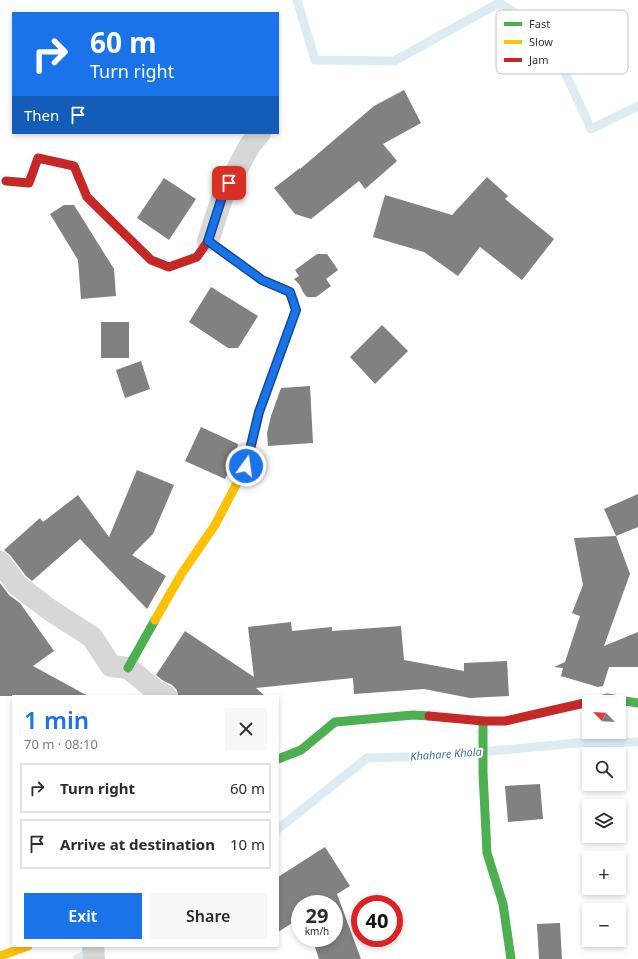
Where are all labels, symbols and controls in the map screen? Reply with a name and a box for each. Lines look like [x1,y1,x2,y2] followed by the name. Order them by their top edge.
[496,10,628,74] legend
[529,16,550,31] text: Fast
[90,23,157,61] text: 60 m
[24,28,76,80] icon: right
[529,34,553,49] text: Slow
[528,52,548,67] text: Jam
[90,59,174,83] text: Turn right
[67,104,89,126] icon: arrive
[24,105,59,125] text: Then
[212,166,246,200] pin
[218,172,240,194] icon: arrive
[225,445,267,487] position arrow
[582,695,626,739] north arrow
[582,695,626,947] map controls
[24,703,89,736] text: 1 min
[225,708,267,750] button: close
[24,735,98,753] text: 70 m · 08:10
[410,743,483,763] water label: Khahare Khola
[582,747,626,791] button: search
[26,777,48,799] icon: right
[60,778,135,798] text: Turn right
[230,778,265,798] text: 60 m
[582,799,626,843] button: layers
[26,833,48,855] icon: arrive
[60,834,215,854] text: Arrive at destination
[230,834,265,854] text: 10 m
[582,851,626,895] button: +
[24,893,142,939] button: Exit
[150,893,267,939] button: Share
[351,895,403,947] speed limit sign: 40
[306,902,328,929] text: 29
[582,903,626,947] button: −
[305,924,329,938] text: km/h

